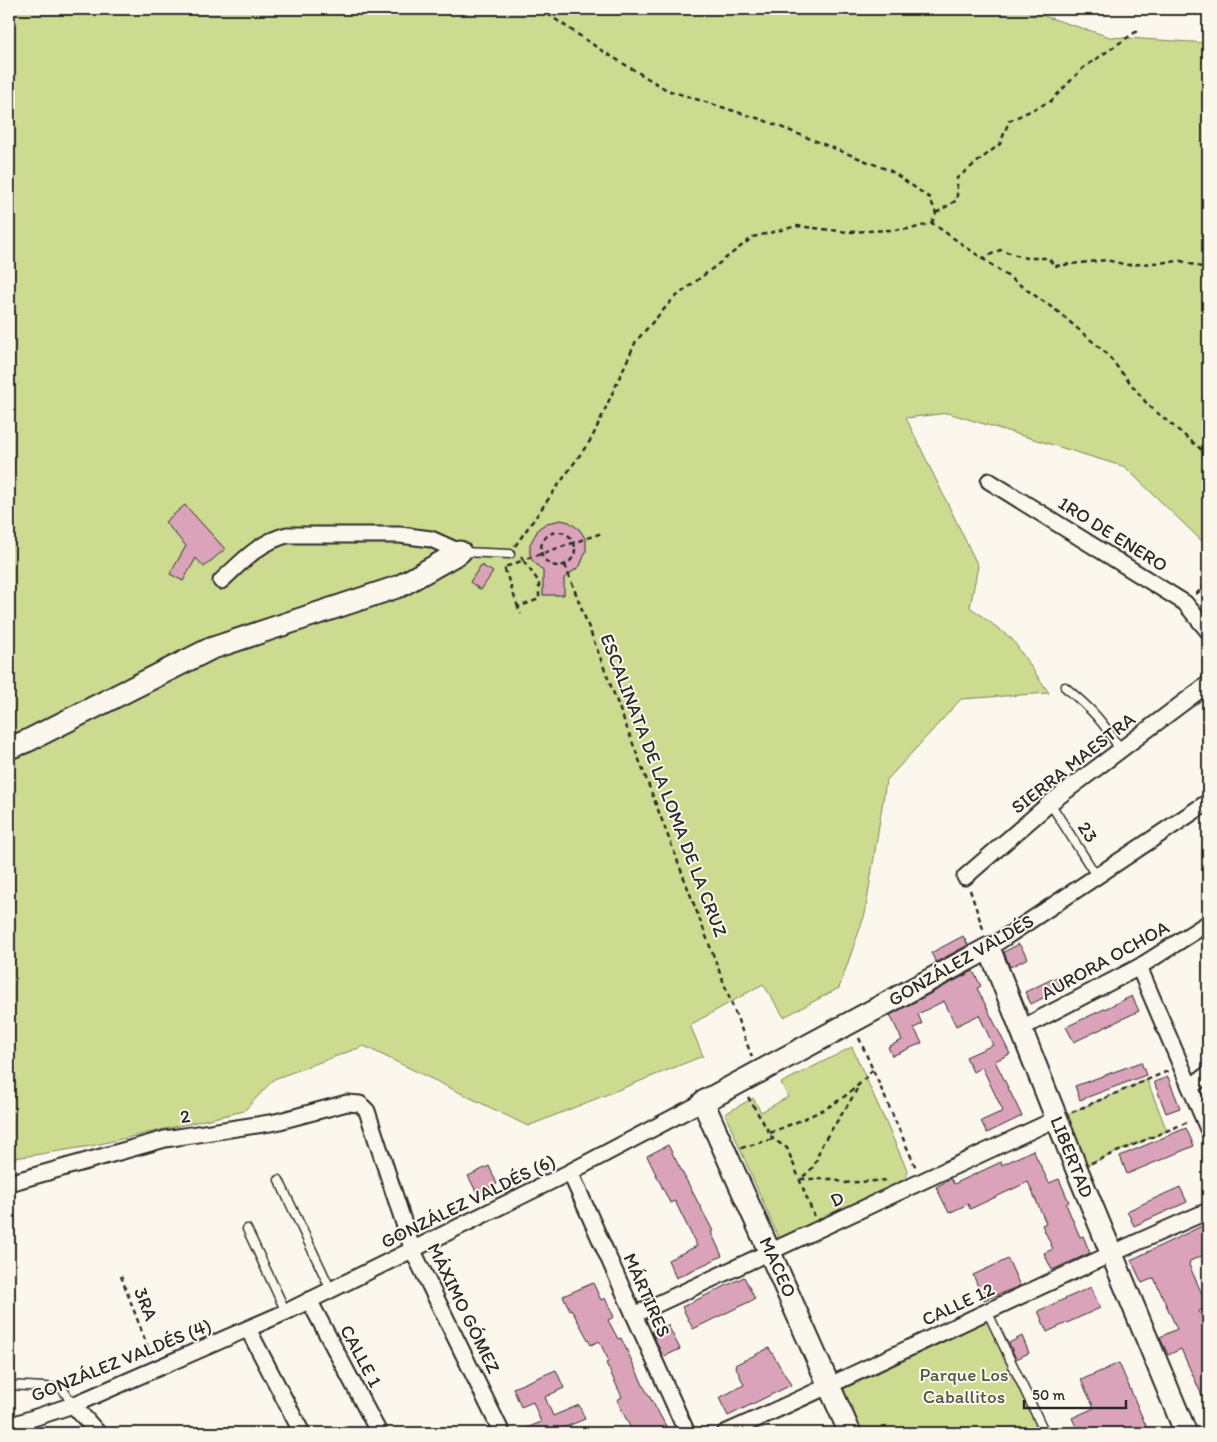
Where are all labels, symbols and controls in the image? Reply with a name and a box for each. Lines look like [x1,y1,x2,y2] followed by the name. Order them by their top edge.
[1054,491,1172,577] street label: 1RO DE ENERO
[595,630,733,940] street label: ESCALINATA DE LA LOMA DE LA CRUZ
[1006,707,1140,819] street label: SIERRA MAESTRA
[1073,817,1103,847] street label: 23
[884,909,1038,1011] street label: GONZÁLEZ VALDÉS
[1037,915,1173,1005] street label: AURORA OCHOA
[178,1104,192,1128] street label: 2
[1045,1113,1099,1201] street label: LIBERTAD
[377,1149,559,1253] street label: GONZÁLEZ VALDÉS (6)
[826,1186,848,1212] street label: D
[755,1233,801,1301] street label: MACEO
[423,1239,506,1377] street label: MÁXIMO GÓMEZ
[618,1249,676,1341] street label: MÁRTIRES
[918,1277,998,1331] street label: CALLE 12
[129,1284,163,1324] street label: 3RA
[28,1313,214,1407] street label: GONZÁLEZ VALDÉS (4)
[335,1321,387,1391] street label: CALLE 1
[919,1363,1009,1408] park label: Parque Los Caballitos
[1024,1377,1127,1409] scale bar
[1032,1386,1065,1404] text: 50 m

